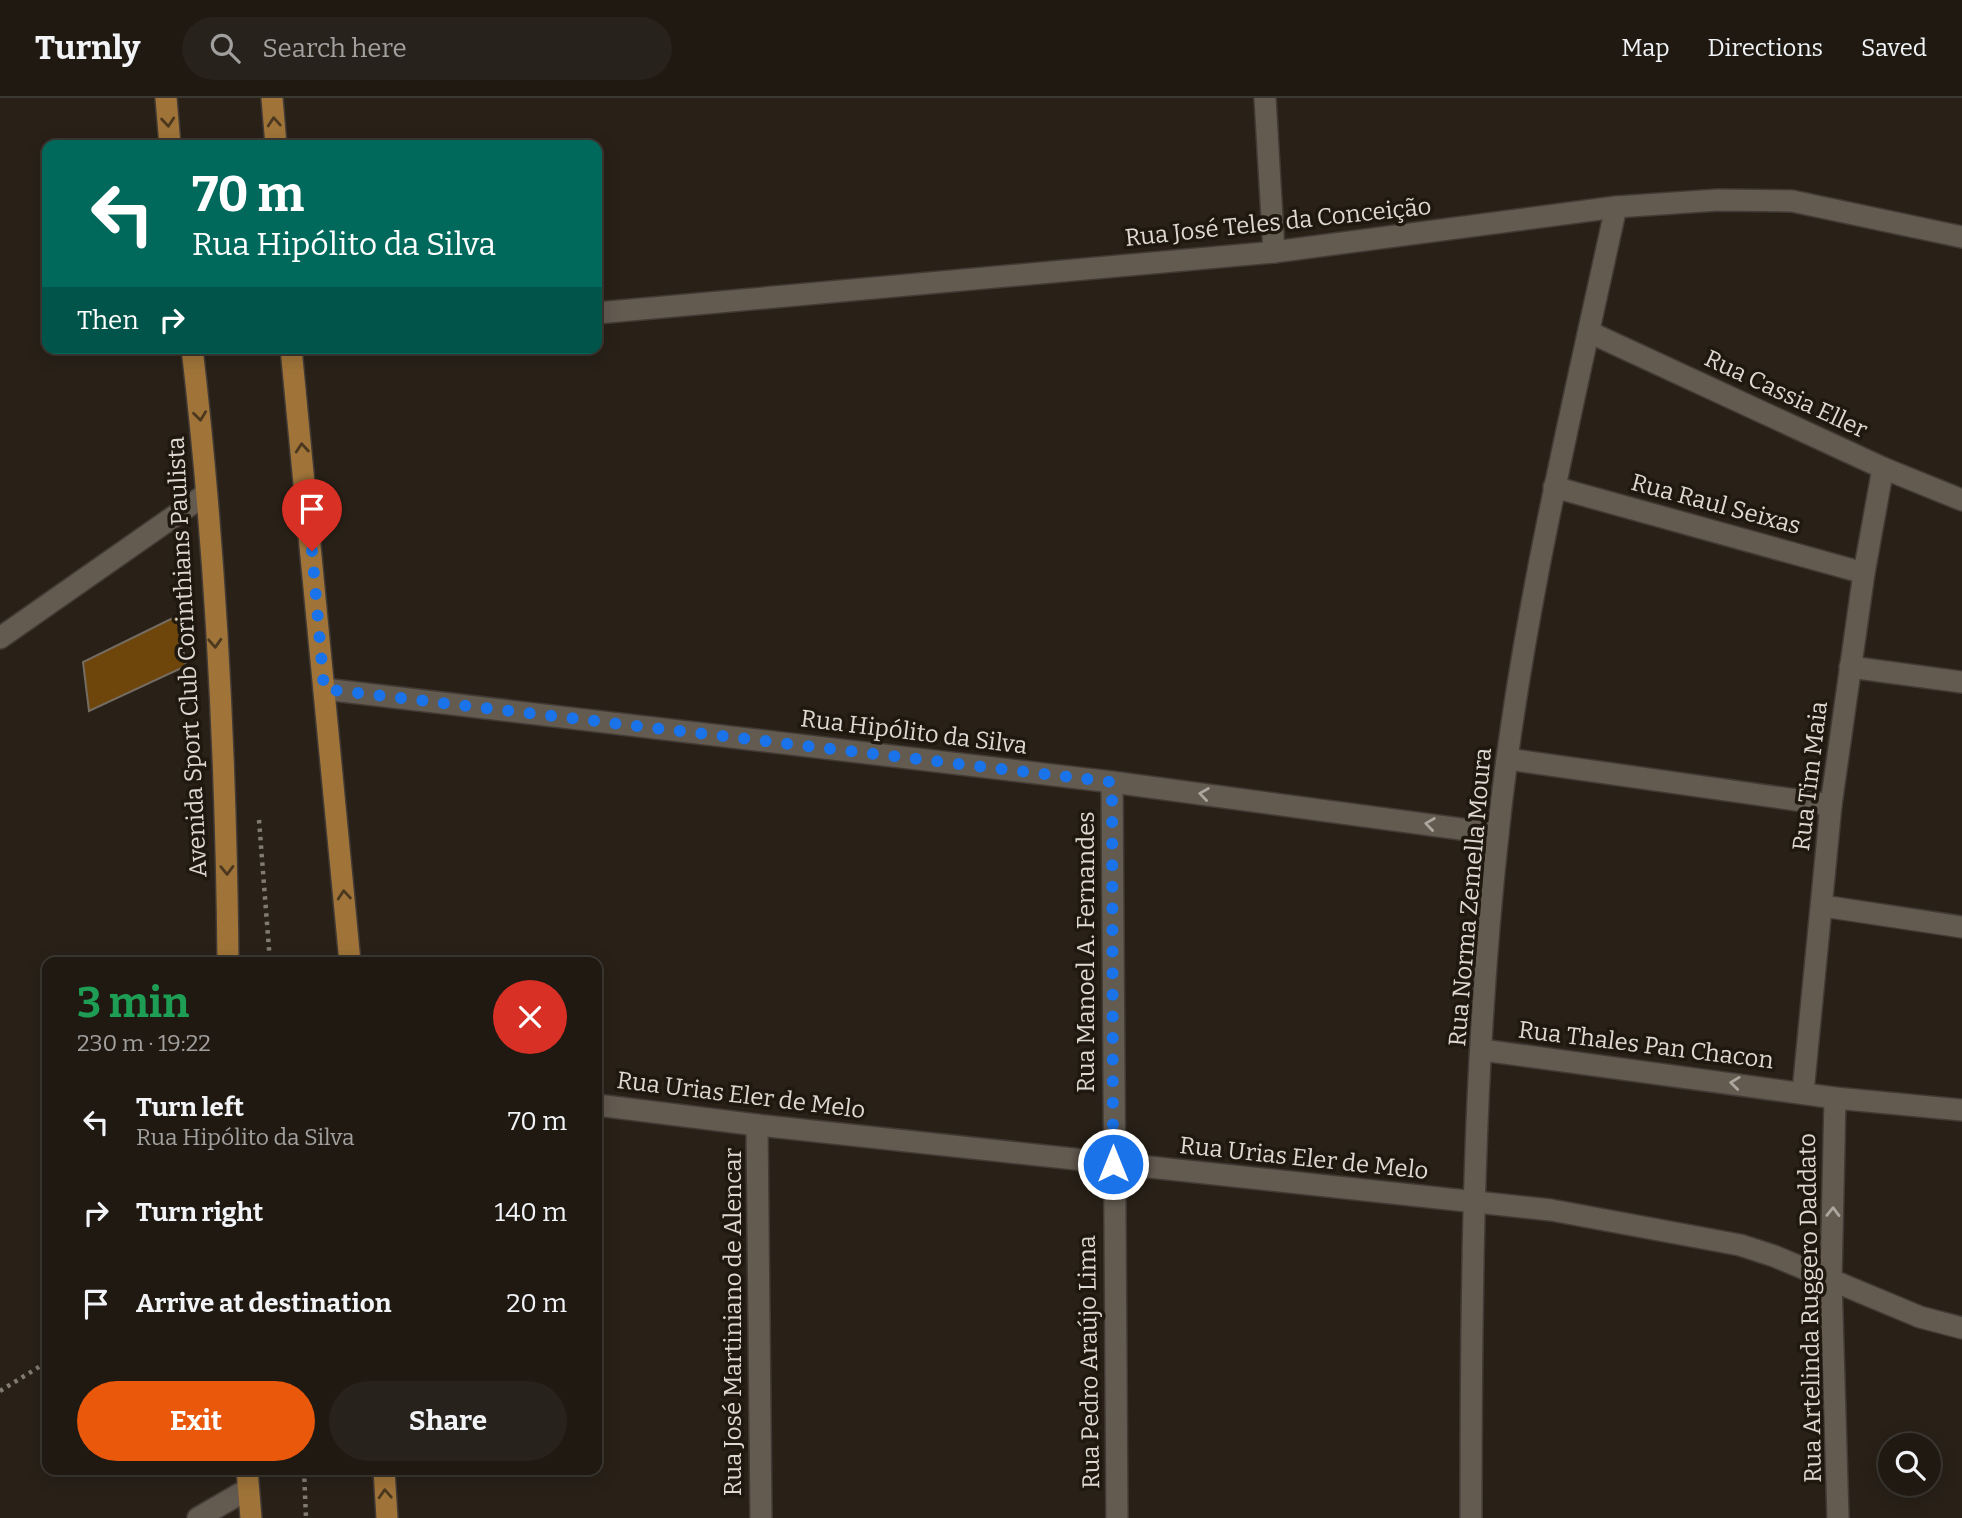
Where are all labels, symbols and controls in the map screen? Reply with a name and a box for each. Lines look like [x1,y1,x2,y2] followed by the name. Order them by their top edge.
[182,17,672,80] search box
[35,28,140,68] text: Turnly
[206,29,244,67] icon: search
[262,33,407,64] text: Search here
[1621,34,1670,62] text: Map
[1708,34,1823,62] text: Directions
[1861,34,1927,62] text: Saved
[160,116,175,127] one-way arrow
[267,116,282,127] one-way arrow
[192,165,304,224] text: 70 m
[77,168,168,259] icon: left
[1123,192,1433,252] street label: Rua José Teles da Conceição
[192,225,496,263] text: Rua Hipólito da Silva
[153,301,191,339] icon: right
[77,305,139,336] text: Then
[1700,344,1872,444] street label: Rua Cassia Eller
[192,410,207,422] one-way arrow
[161,436,213,878] street label: Avenida Sport Club Corinthians Paulista
[295,443,310,454] one-way arrow
[1628,468,1804,540] street label: Rua Raul Seixas
[282,479,342,551] pin
[293,490,331,528] icon: arrive
[208,638,223,649] one-way arrow
[1787,700,1833,852] street label: Rua Tim Maia
[799,704,1029,760] street label: Rua Hipólito da Silva
[1443,747,1497,1047] street label: Rua Norma Zemella Moura
[1199,787,1210,802] one-way arrow
[1072,811,1100,1093] street label: Rua Manoel A. Fernandes
[1424,817,1436,832] one-way arrow
[219,865,235,876] one-way arrow
[336,889,351,900] one-way arrow
[77,978,189,1028] text: 3 min
[493,980,567,1054] button: close
[1517,1015,1775,1075] street label: Rua Thales Pan Chacon
[77,1029,211,1057] text: 230 m · 19:22
[615,1066,867,1124] street label: Rua Urias Eler de Melo
[1730,1076,1741,1091] one-way arrow
[136,1092,244,1123] text: Turn left
[77,1103,115,1141] icon: left
[508,1106,567,1137] text: 70 m
[136,1123,355,1151] text: Rua Hipólito da Silva
[1076,1127,1150,1201] position arrow
[1178,1131,1430,1185] street label: Rua Urias Eler de Melo
[1793,1133,1827,1483] street label: Rua Artelinda Ruggero Daddato
[719,1147,747,1496] street label: Rua José Martiniano de Alencar
[77,1194,115,1232] icon: right
[136,1197,263,1228] text: Turn right
[495,1197,567,1228] text: 140 m
[1825,1206,1840,1217] one-way arrow
[1073,1235,1105,1489] street label: Rua Pedro Araújo Lima
[77,1285,115,1323] icon: arrive
[136,1288,391,1319] text: Arrive at destination
[506,1288,567,1319] text: 20 m
[77,1381,315,1461] button: Exit
[329,1381,567,1461] button: Share
[1878,1433,1941,1496] map controls
[1878,1433,1941,1496] button: search
[378,1488,393,1499] one-way arrow

